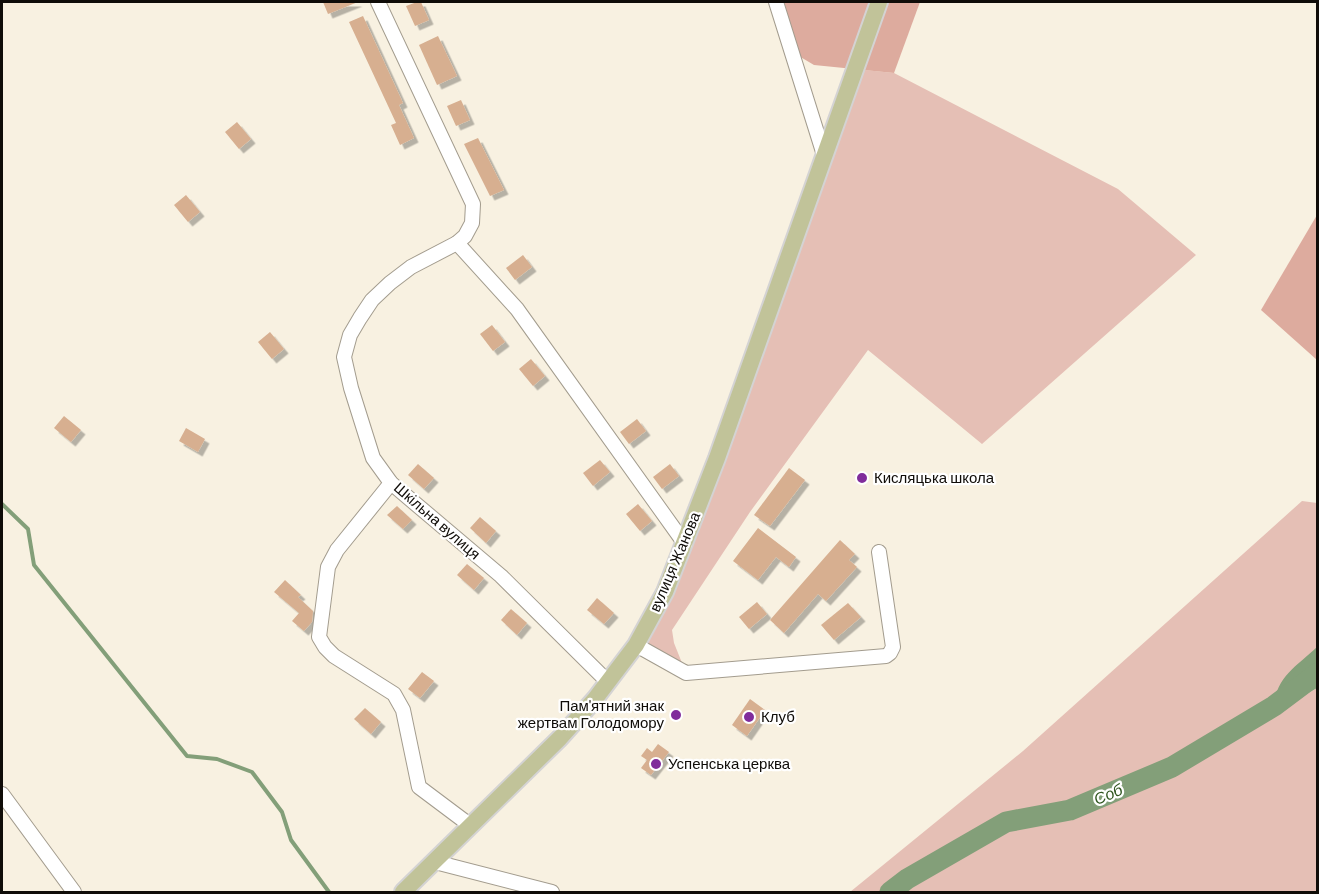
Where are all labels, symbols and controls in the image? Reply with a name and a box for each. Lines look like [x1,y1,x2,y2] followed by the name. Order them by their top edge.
[874,468,995,486] place label: Кисляцька школа
[855,471,869,485] marker: Кисляцька школа
[391,478,485,563] street label: Шкільна вулиця
[645,508,703,614] street label: вулиця Жанова
[518,696,664,731] place label: Пам'ятний знак жертвам Голодомору
[761,707,795,725] place label: Клуб
[669,708,683,722] marker: Пам'ятний знак жертвам Голодомору
[742,710,756,724] marker: Клуб
[668,754,791,772] place label: Успенська церква
[649,757,663,771] marker: Успенська церква
[1091,779,1126,808] water label: Соб

